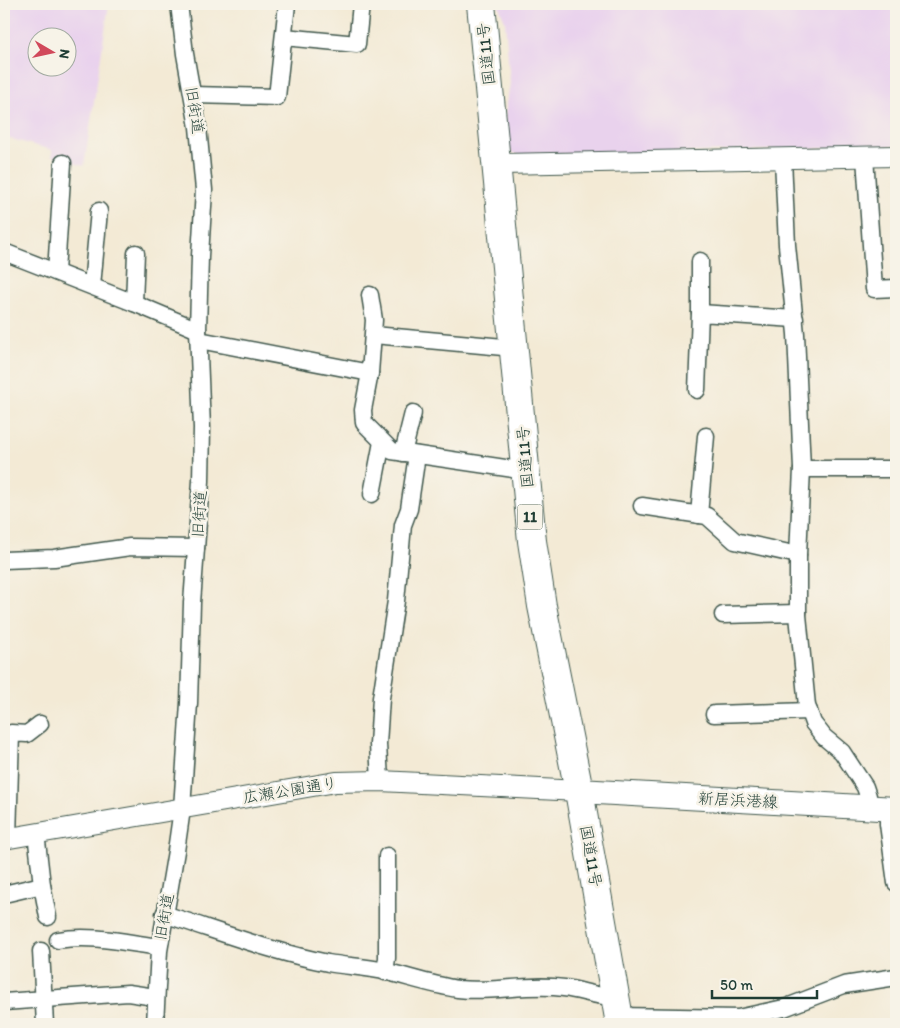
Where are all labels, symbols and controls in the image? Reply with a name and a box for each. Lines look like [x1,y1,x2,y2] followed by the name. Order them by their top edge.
[473,22,499,86] street label: 国道11号
[28,28,78,78] north arrow
[55,48,73,60] text: N
[182,85,208,135] street label: 旧街道
[513,425,537,489] street label: 国道11号
[188,489,210,539] street label: 旧街道
[518,504,542,530] road number: 11
[241,773,339,807] street label: 広瀬公園通り
[698,788,778,812] street label: 新居浜港線
[576,823,606,889] street label: 国道11号
[150,892,178,942] street label: 旧街道
[712,968,818,1000] scale bar
[720,976,753,994] text: 50 m

